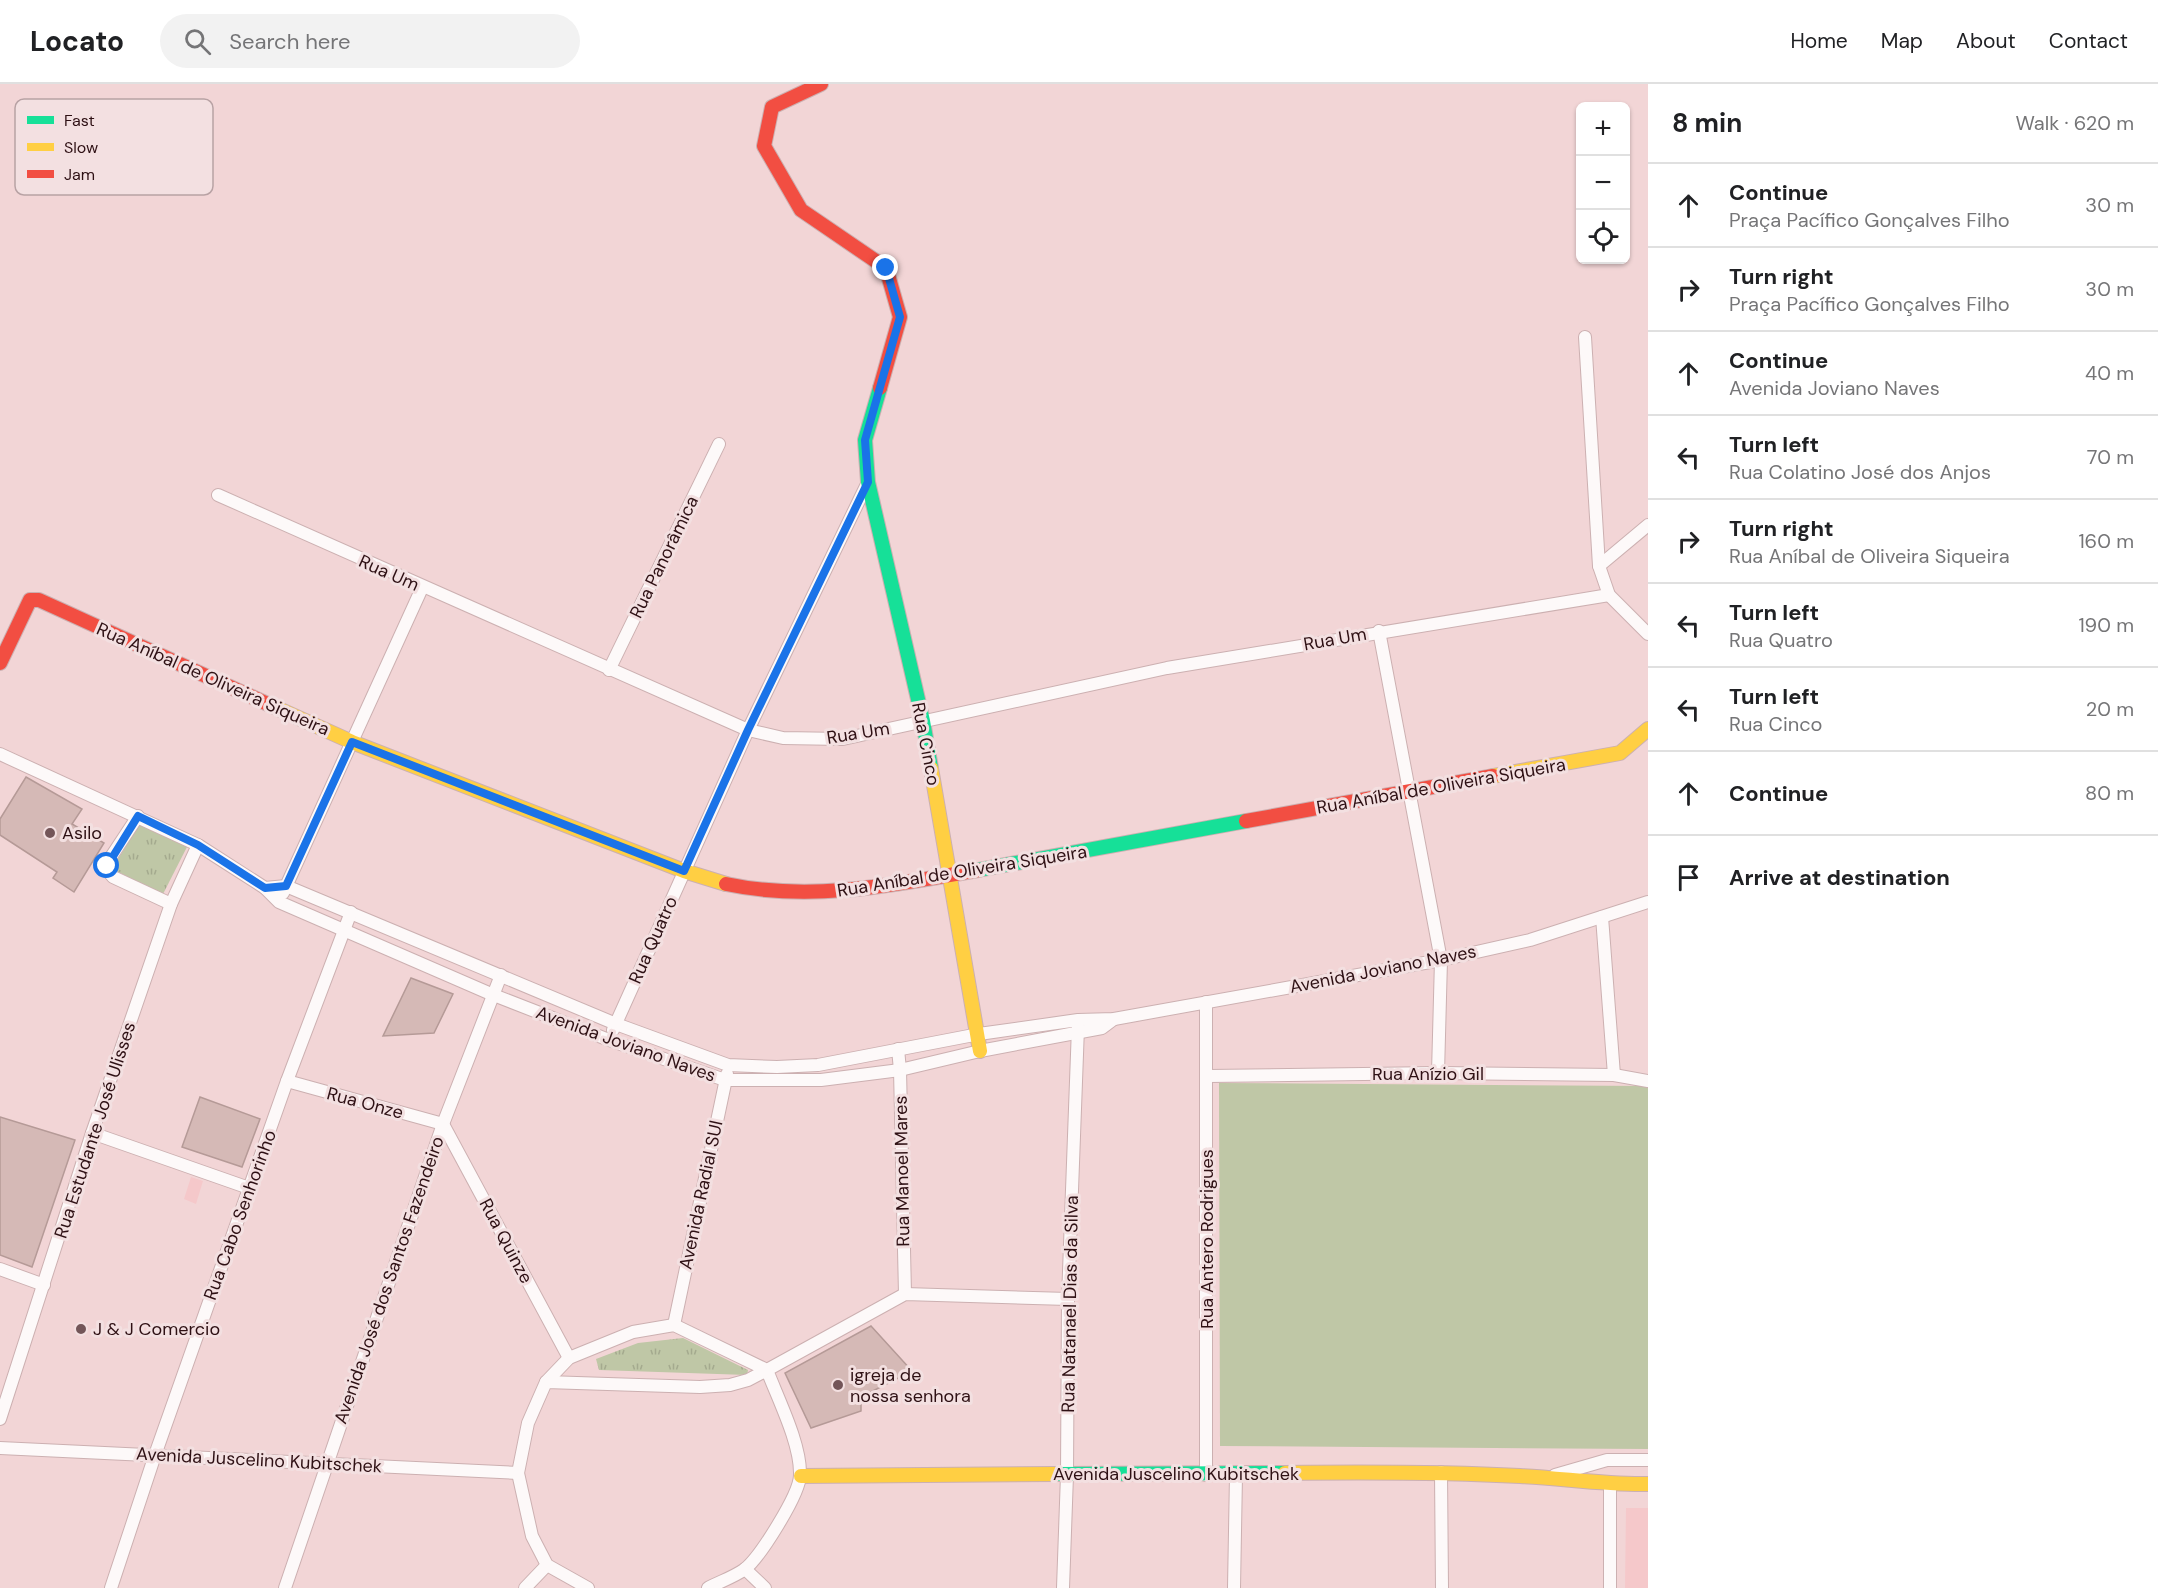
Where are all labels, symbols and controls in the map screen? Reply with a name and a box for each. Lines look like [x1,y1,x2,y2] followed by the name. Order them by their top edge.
[160,14,580,68] search box
[30,23,124,60] text: Locato
[181,25,214,58] icon: search
[229,27,351,56] text: Search here
[1790,27,1848,55] text: Home
[1881,27,1923,55] text: Map
[1956,27,2016,55] text: About
[2049,27,2128,55] text: Contact
[15,99,213,195] legend
[1576,102,1630,264] map controls
[1576,102,1630,156] button: +
[1672,106,1742,140] text: 8 min
[64,110,95,131] text: Fast
[2015,110,2134,136] text: Walk · 620 m
[64,137,98,158] text: Slow
[1576,156,1630,210] button: −
[64,164,95,185] text: Jam
[1729,178,1828,207] text: Continue
[1672,189,1705,222] icon: ahead
[2085,192,2134,218] text: 30 m
[1729,207,2010,233] text: Praça Pacífico Gonçalves Filho
[1576,210,1630,264] button: locate
[872,254,898,280] route end
[1729,262,1834,291] text: Turn right
[1672,273,1705,306] icon: right
[2085,276,2134,302] text: 30 m
[1729,291,2010,317] text: Praça Pacífico Gonçalves Filho
[1729,346,1828,375] text: Continue
[1672,357,1705,390] icon: ahead
[2085,360,2134,386] text: 40 m
[1729,375,1940,401] text: Avenida Joviano Naves
[1729,430,1819,459] text: Turn left
[1672,441,1705,474] icon: left
[2087,444,2134,470] text: 70 m
[1729,459,1991,485] text: Rua Colatino José dos Anjos
[624,492,704,622] street label: Rua Panorâmica
[1729,514,1834,543] text: Turn right
[1672,525,1705,558] icon: right
[2078,528,2134,554] text: 160 m
[1729,543,2010,569] text: Rua Aníbal de Oliveira Siqueira
[355,549,423,597] street label: Rua Um
[1729,598,1819,627] text: Turn left
[1672,609,1705,642] icon: left
[2078,612,2134,638] text: 190 m
[93,617,333,741] street label: Rua Aníbal de Oliveira Siqueira
[1302,622,1368,656] street label: Rua Um
[1729,627,1833,653] text: Rua Quatro
[1729,682,1819,711] text: Turn left
[1672,693,1705,726] icon: left
[2086,696,2134,722] text: 20 m
[906,700,946,788] street label: Rua Cinco
[1729,711,1822,737] text: Rua Cinco
[825,716,891,750] street label: Rua Um
[1315,752,1567,820] street label: Rua Aníbal de Oliveira Siqueira
[1672,777,1705,810] icon: ahead
[1729,779,1828,808] text: Continue
[2085,780,2134,806] text: 80 m
[62,821,102,845] place label: Asilo
[43,826,57,840] marker: Asilo
[835,839,1089,903] street label: Rua Aníbal de Oliveira Siqueira
[93,852,119,878] route start
[1672,861,1705,894] icon: arrive
[1729,863,1950,892] text: Arrive at destination
[623,892,683,988] street label: Rua Quatro
[1288,939,1478,999] street label: Avenida Joviano Naves
[533,1000,719,1088] street label: Avenida Joviano Naves
[49,1019,141,1241] street label: Rua Estudante José Ulisses
[1372,1062,1484,1086] street label: Rua Anízio Gil
[324,1081,406,1125] street label: Rua Onze
[889,1095,915,1247] street label: Rua Manoel Mares
[674,1118,728,1272] street label: Avenida Radial SUl
[198,1127,282,1303] street label: Rua Cabo Senhorinho
[328,1133,450,1427] street label: Avenida José dos Santos Fazendeiro
[1195,1149,1219,1329] street label: Rua Antero Rodrigues
[474,1194,538,1288] street label: Rua Quinze
[1056,1195,1084,1413] street label: Rua Natanael Dias da Silva
[93,1317,220,1341] place label: J & J Comercio
[74,1322,88,1336] marker: J & J Comercio
[850,1363,971,1408] place label: igreja de nossa senhora
[831,1378,845,1392] marker: igreja de nossa senhora
[136,1442,382,1478] street label: Avenida Juscelino Kubitschek
[1053,1462,1299,1486] street label: Avenida Juscelino Kubitschek

